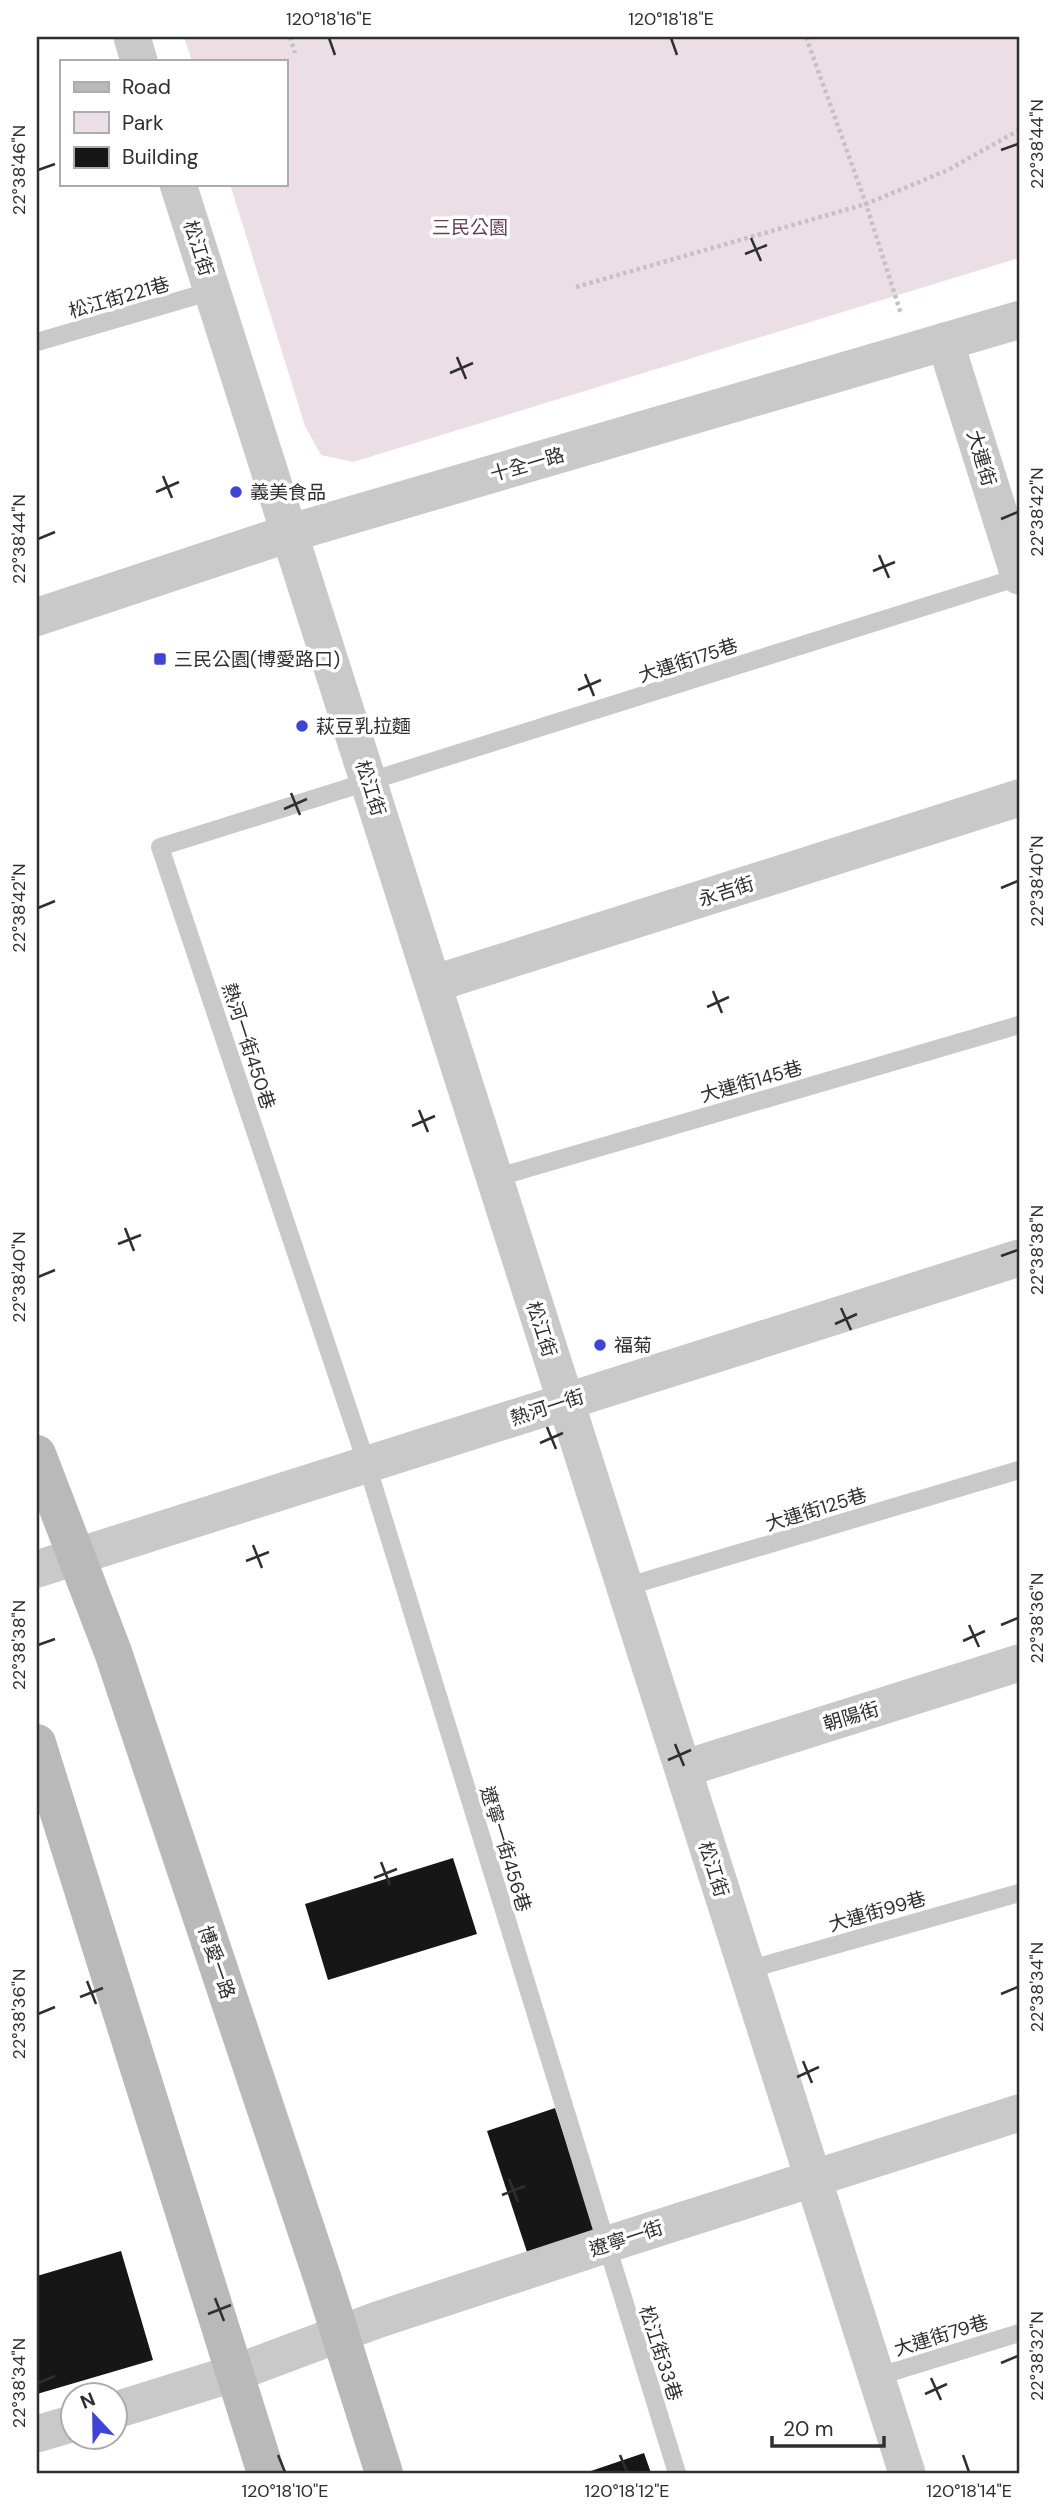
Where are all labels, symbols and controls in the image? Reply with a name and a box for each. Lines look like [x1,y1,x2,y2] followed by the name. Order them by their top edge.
[286,7,372,31] text: 120°18'16"E
[628,7,714,31] text: 120°18'18"E
[60,60,287,186] legend
[122,73,171,101] text: Road
[1025,99,1049,189] text: 22°38'44"N
[122,109,164,137] text: Park
[7,125,31,215] text: 22°38'46"N
[122,143,199,171] text: Building
[432,215,508,240] park label: 三民公園
[178,217,219,279] street label: 松江街
[66,271,172,324] street label: 松江街221巷
[961,427,1002,489] street label: 大連街
[487,442,567,487] street label: 十全一路
[1025,467,1049,557] text: 22°38'42"N
[250,480,326,505] place label: 義美食品
[228,484,244,500] marker: 義美食品
[7,494,31,584] text: 22°38'44"N
[635,633,741,688] street label: 大連街175巷
[174,647,340,672] place label: 三民公園(博愛路口)
[152,651,168,667] marker: 三民公園(博愛路口)
[316,714,411,739] place label: 萩豆乳拉麵
[294,718,310,734] marker: 萩豆乳拉麵
[350,757,391,819] street label: 松江街
[1025,835,1049,927] text: 22°38'40"N
[7,863,31,953] text: 22°38'42"N
[695,871,757,912] street label: 永吉街
[216,980,281,1112] street label: 熱河一街450巷
[697,1055,805,1108] street label: 大連街145巷
[1025,1205,1049,1295] text: 22°38'38"N
[7,1231,31,1323] text: 22°38'40"N
[521,1298,562,1360] street label: 松江街
[614,1333,652,1358] place label: 福菊
[592,1337,608,1353] marker: 福菊
[507,1384,587,1431] street label: 熱河一街
[763,1482,870,1537] street label: 大連街125巷
[1025,1573,1049,1663] text: 22°38'36"N
[7,1600,31,1690] text: 22°38'38"N
[820,1696,882,1737] street label: 朝陽街
[475,1783,536,1915] street label: 遼寧一街456巷
[693,1838,734,1900] street label: 松江街
[826,1886,929,1937] street label: 大連街99巷
[192,1922,241,2002] street label: 博愛一路
[1025,1942,1049,2032] text: 22°38'34"N
[7,1969,31,2059] text: 22°38'36"N
[586,2215,666,2262] street label: 遼寧一街
[633,2302,688,2404] street label: 松江街33巷
[891,2309,991,2362] street label: 大連街79巷
[1025,2311,1049,2401] text: 22°38'32"N
[7,2338,31,2428] text: 22°38'34"N
[60,2380,130,2450] north arrow
[77,2387,99,2415] text: N
[772,2405,884,2449] scale bar
[783,2415,834,2443] text: 20 m
[241,2479,329,2503] text: 120°18'10"E
[584,2479,670,2503] text: 120°18'12"E
[926,2479,1012,2503] text: 120°18'14"E

